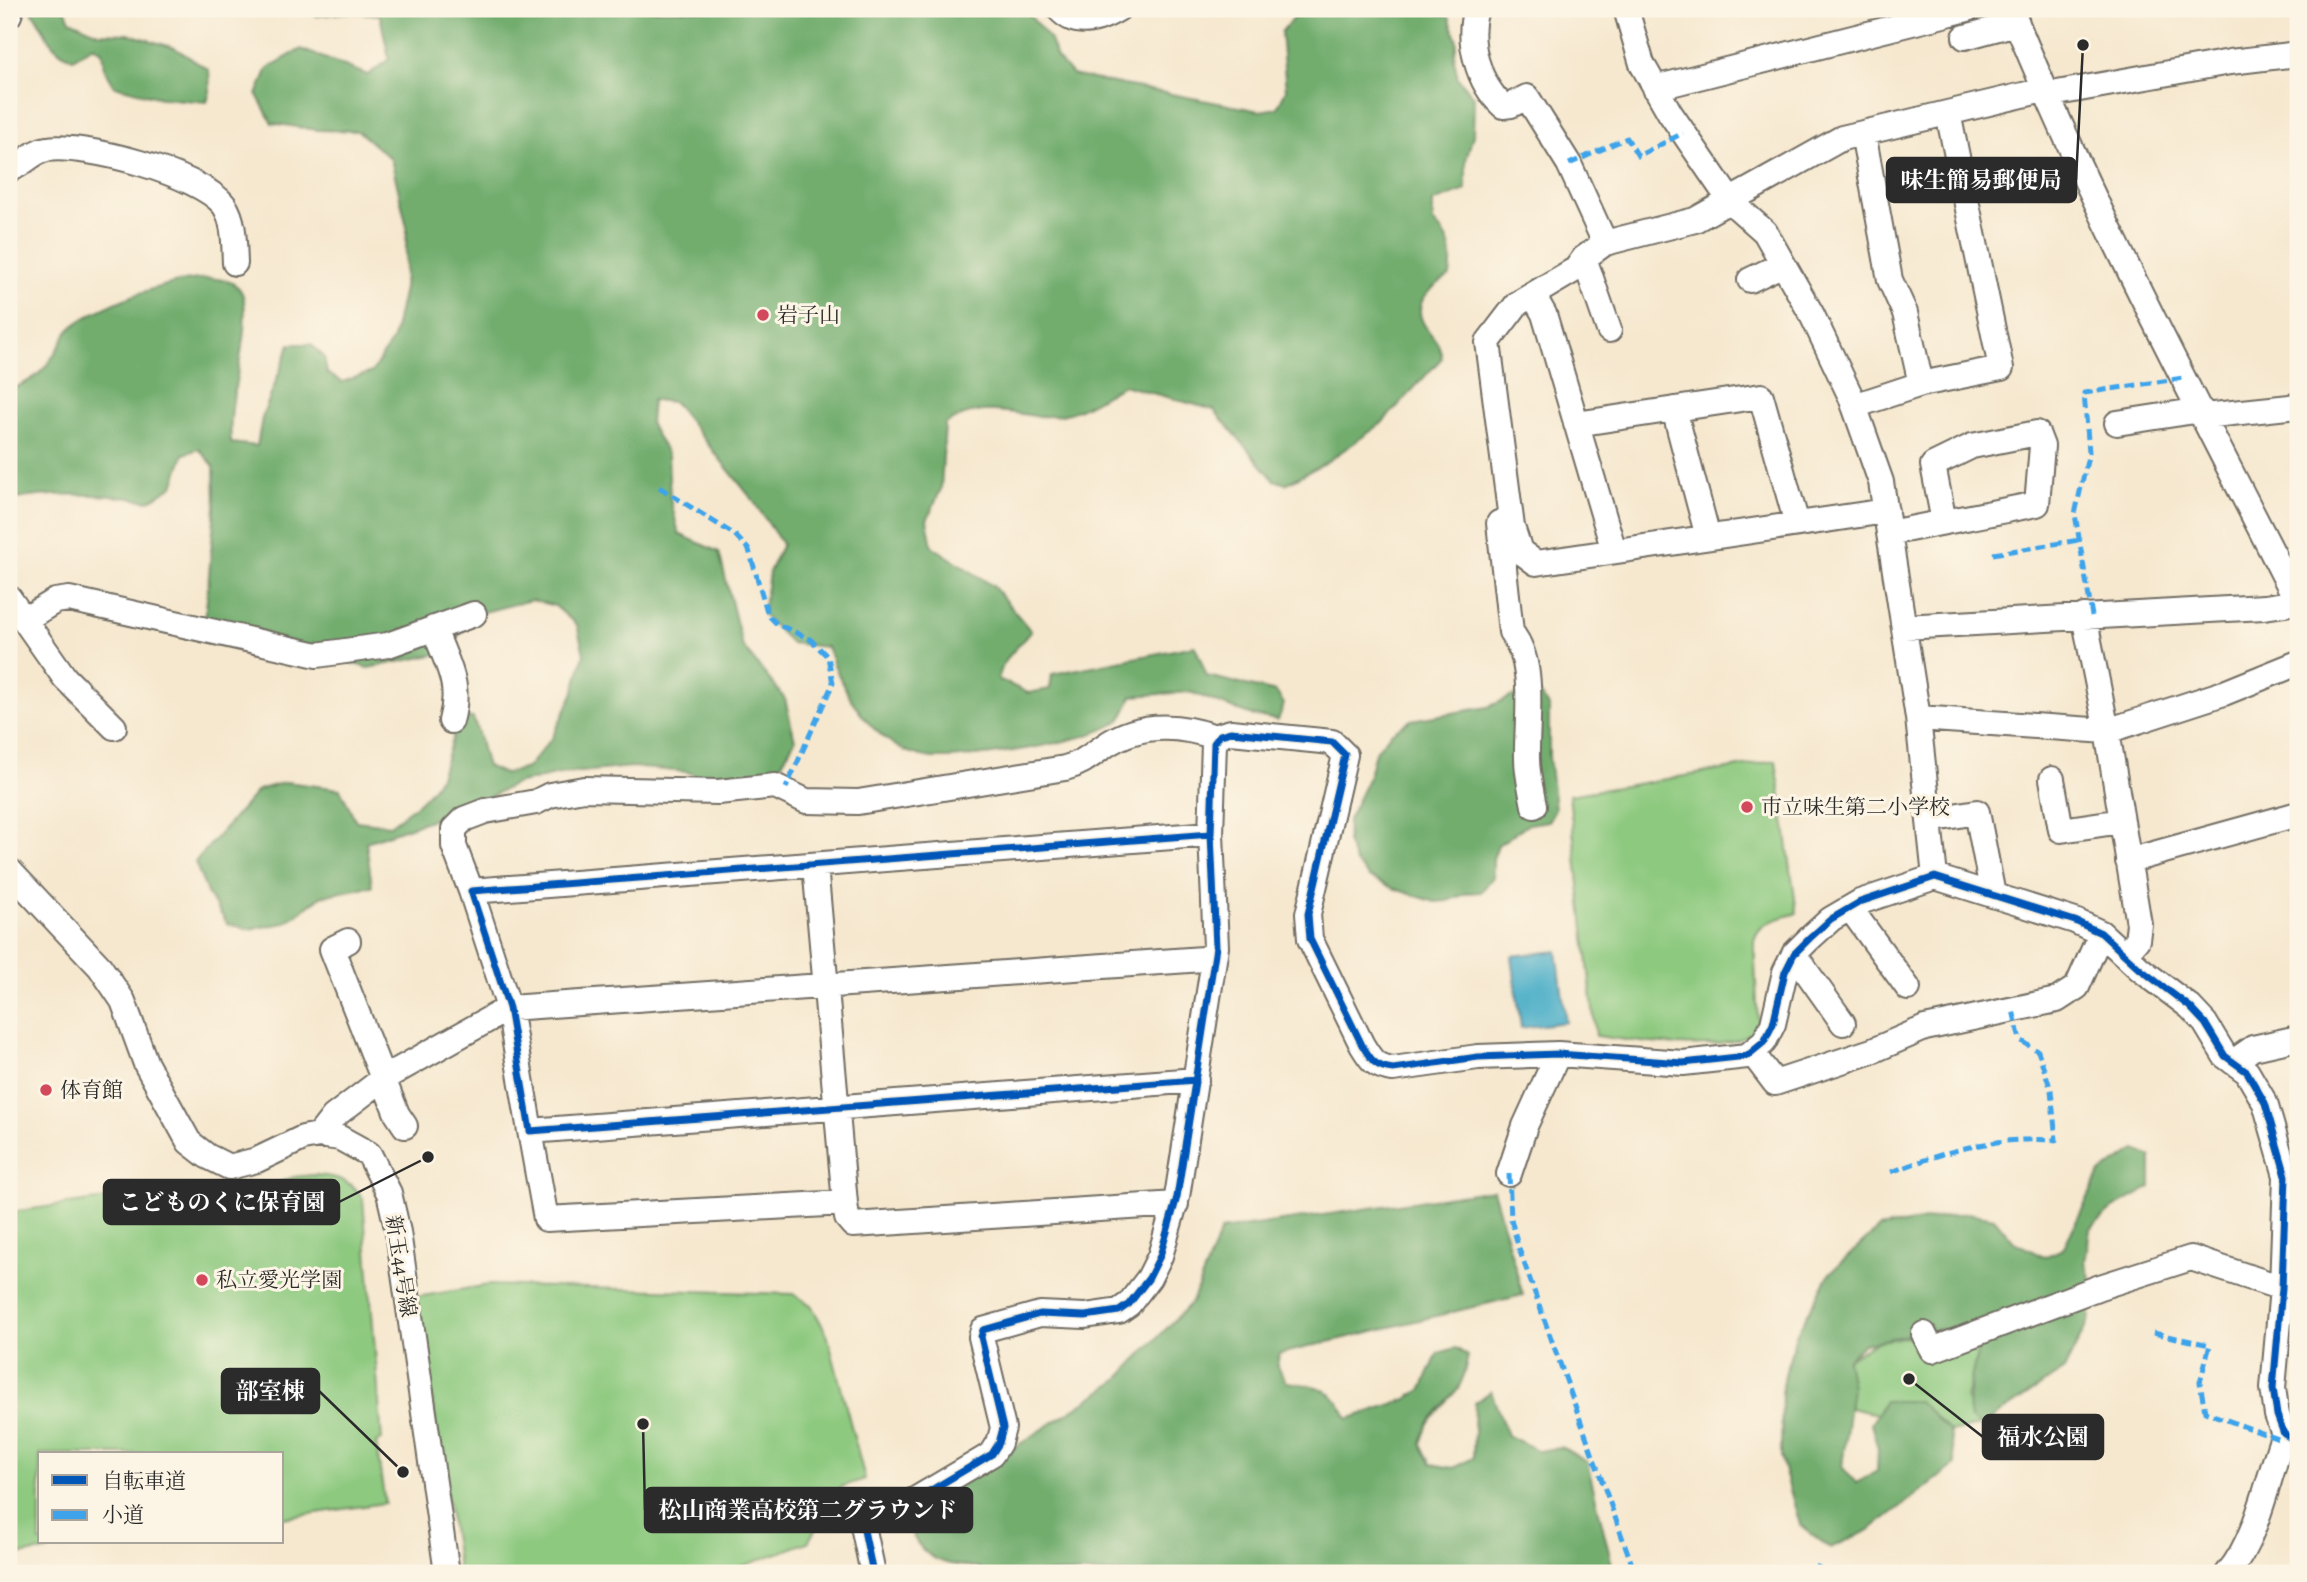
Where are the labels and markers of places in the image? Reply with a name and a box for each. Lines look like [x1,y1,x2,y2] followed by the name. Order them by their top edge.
[1887,158,2076,202] callout: 味生簡易郵便局
[777,301,840,329] place label: 岩子山
[755,307,771,323] marker: 岩子山
[1761,793,1950,821] place label: 市立味生第二小学校
[1739,799,1755,815] marker: 市立味生第二小学校
[60,1076,123,1104] place label: 体育館
[38,1082,54,1098] marker: 体育館
[104,1180,339,1224] callout: こどものくに保育園
[216,1266,342,1294] place label: 私立愛光学園
[194,1272,210,1288] marker: 私立愛光学園
[222,1369,319,1413] callout: 部室棟
[1983,1415,2103,1459] callout: 福水公園
[645,1488,972,1532] callout: 松山商業高校第二グラウンド

